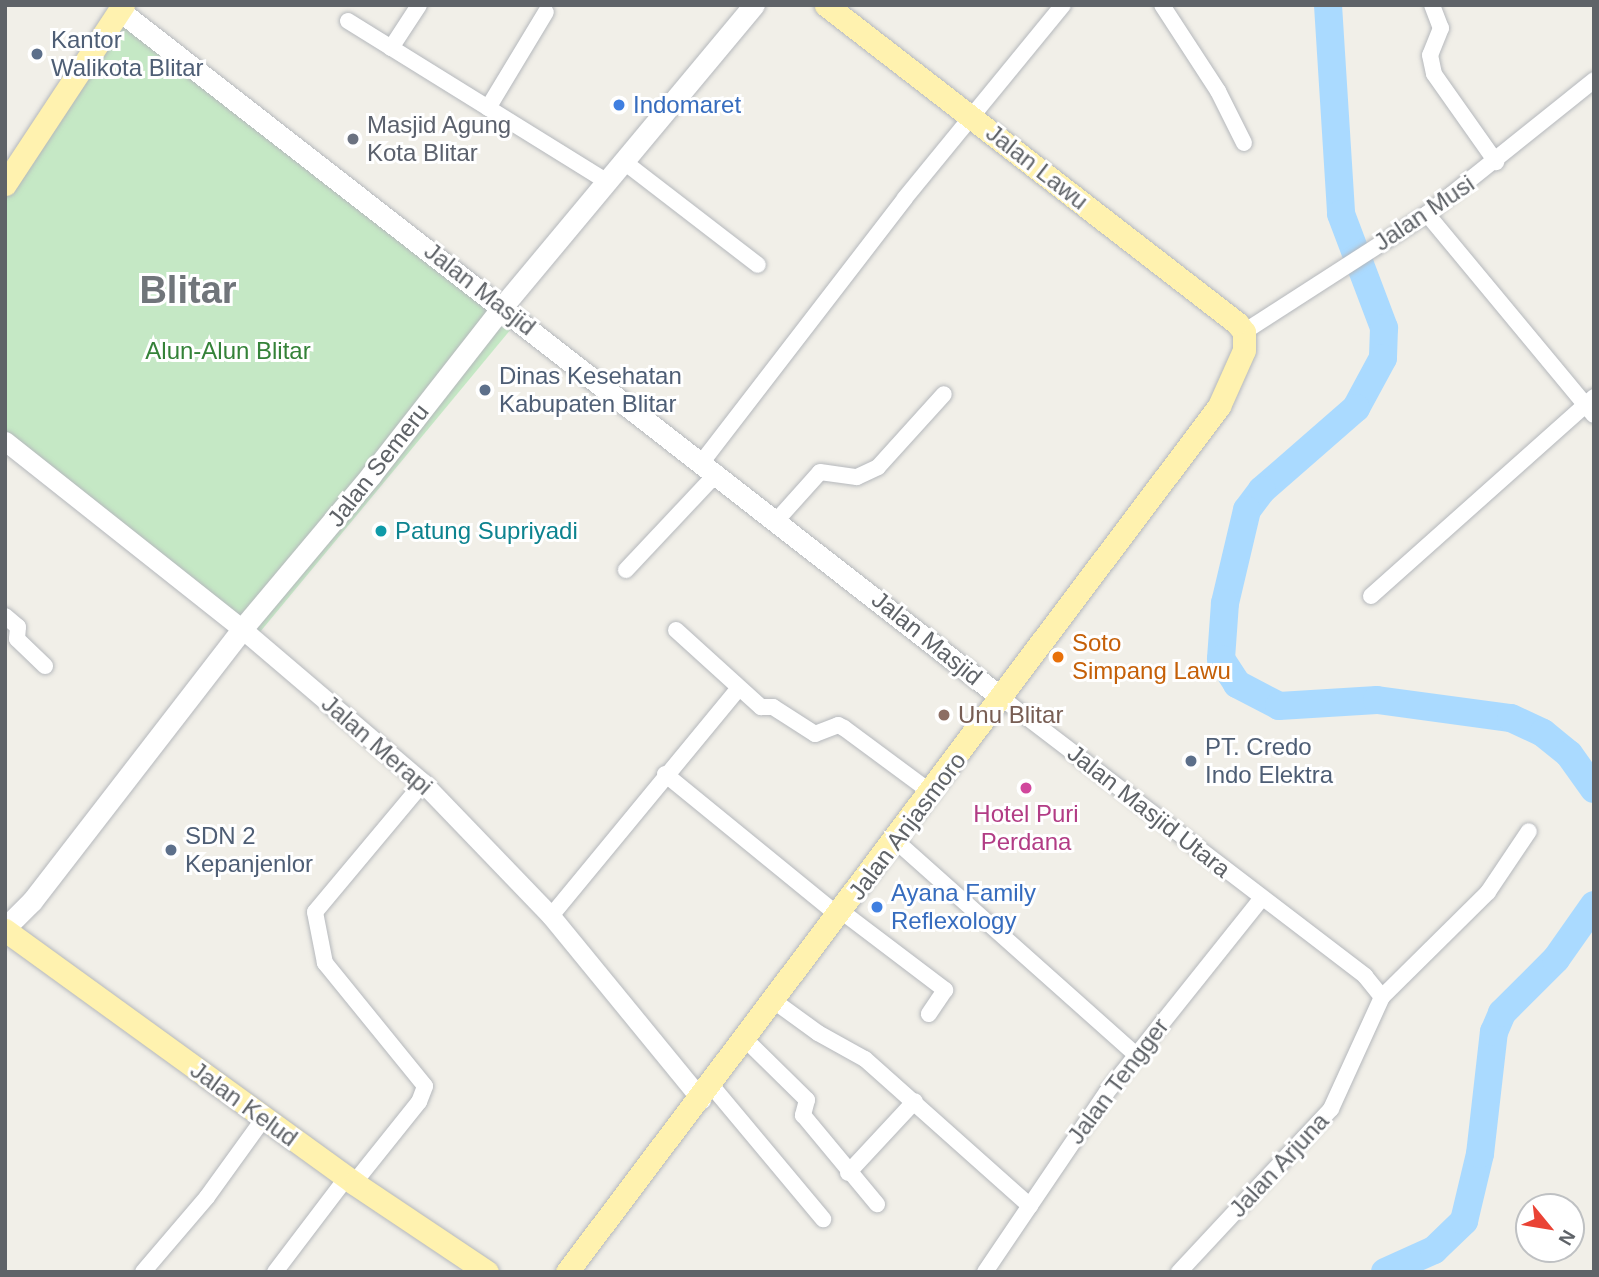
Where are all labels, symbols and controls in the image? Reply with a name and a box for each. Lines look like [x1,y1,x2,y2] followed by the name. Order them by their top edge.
[51,26,203,82] place label: Kantor Walikota Blitar
[29,46,45,62] marker: Kantor Walikota Blitar
[633,91,741,119] place label: Indomaret
[611,97,627,113] marker: Indomaret
[367,111,512,167] place label: Masjid Agung Kota Blitar
[980,118,1094,216] street label: Jalan Lawu
[345,131,361,147] marker: Masjid Agung Kota Blitar
[1368,169,1480,257] street label: Jalan Musi
[419,237,541,341] street label: Jalan Masjid
[139,268,237,314] district label: Blitar
[145,337,311,365] park label: Alun-Alun Blitar
[499,362,682,418] place label: Dinas Kesehatan Kabupaten Blitar
[477,382,493,398] marker: Dinas Kesehatan Kabupaten Blitar
[321,398,435,532] street label: Jalan Semeru
[395,517,578,545] place label: Patung Supriyadi
[373,523,389,539] marker: Patung Supriyadi
[866,585,988,691] street label: Jalan Masjid
[1072,629,1231,685] place label: Soto Simpang Lawu
[1050,649,1066,665] marker: Soto Simpang Lawu
[316,689,438,801] street label: Jalan Merapi
[958,701,1063,729] place label: Unu Blitar
[936,707,952,723] marker: Unu Blitar
[1205,733,1333,789] place label: PT. Credo Indo Elektra
[1062,738,1236,884] street label: Jalan Masjid Utara
[842,746,972,906] street label: Jalan Anjasmoro
[1183,753,1199,769] marker: PT. Credo Indo Elektra
[1018,780,1034,796] marker: Hotel Puri Perdana
[973,800,1079,856] place label: Hotel Puri Perdana
[185,822,313,878] place label: SDN 2 Kepanjenlor
[163,842,179,858] marker: SDN 2 Kepanjenlor
[891,879,1036,935] place label: Ayana Family Reflexology
[869,899,885,915] marker: Ayana Family Reflexology
[1061,1012,1175,1150] street label: Jalan Tengger
[185,1055,303,1153] street label: Jalan Kelud
[1223,1106,1335,1224] street label: Jalan Arjuna
[1515,1193,1585,1263] north arrow
[1554,1227,1579,1249] text: N

